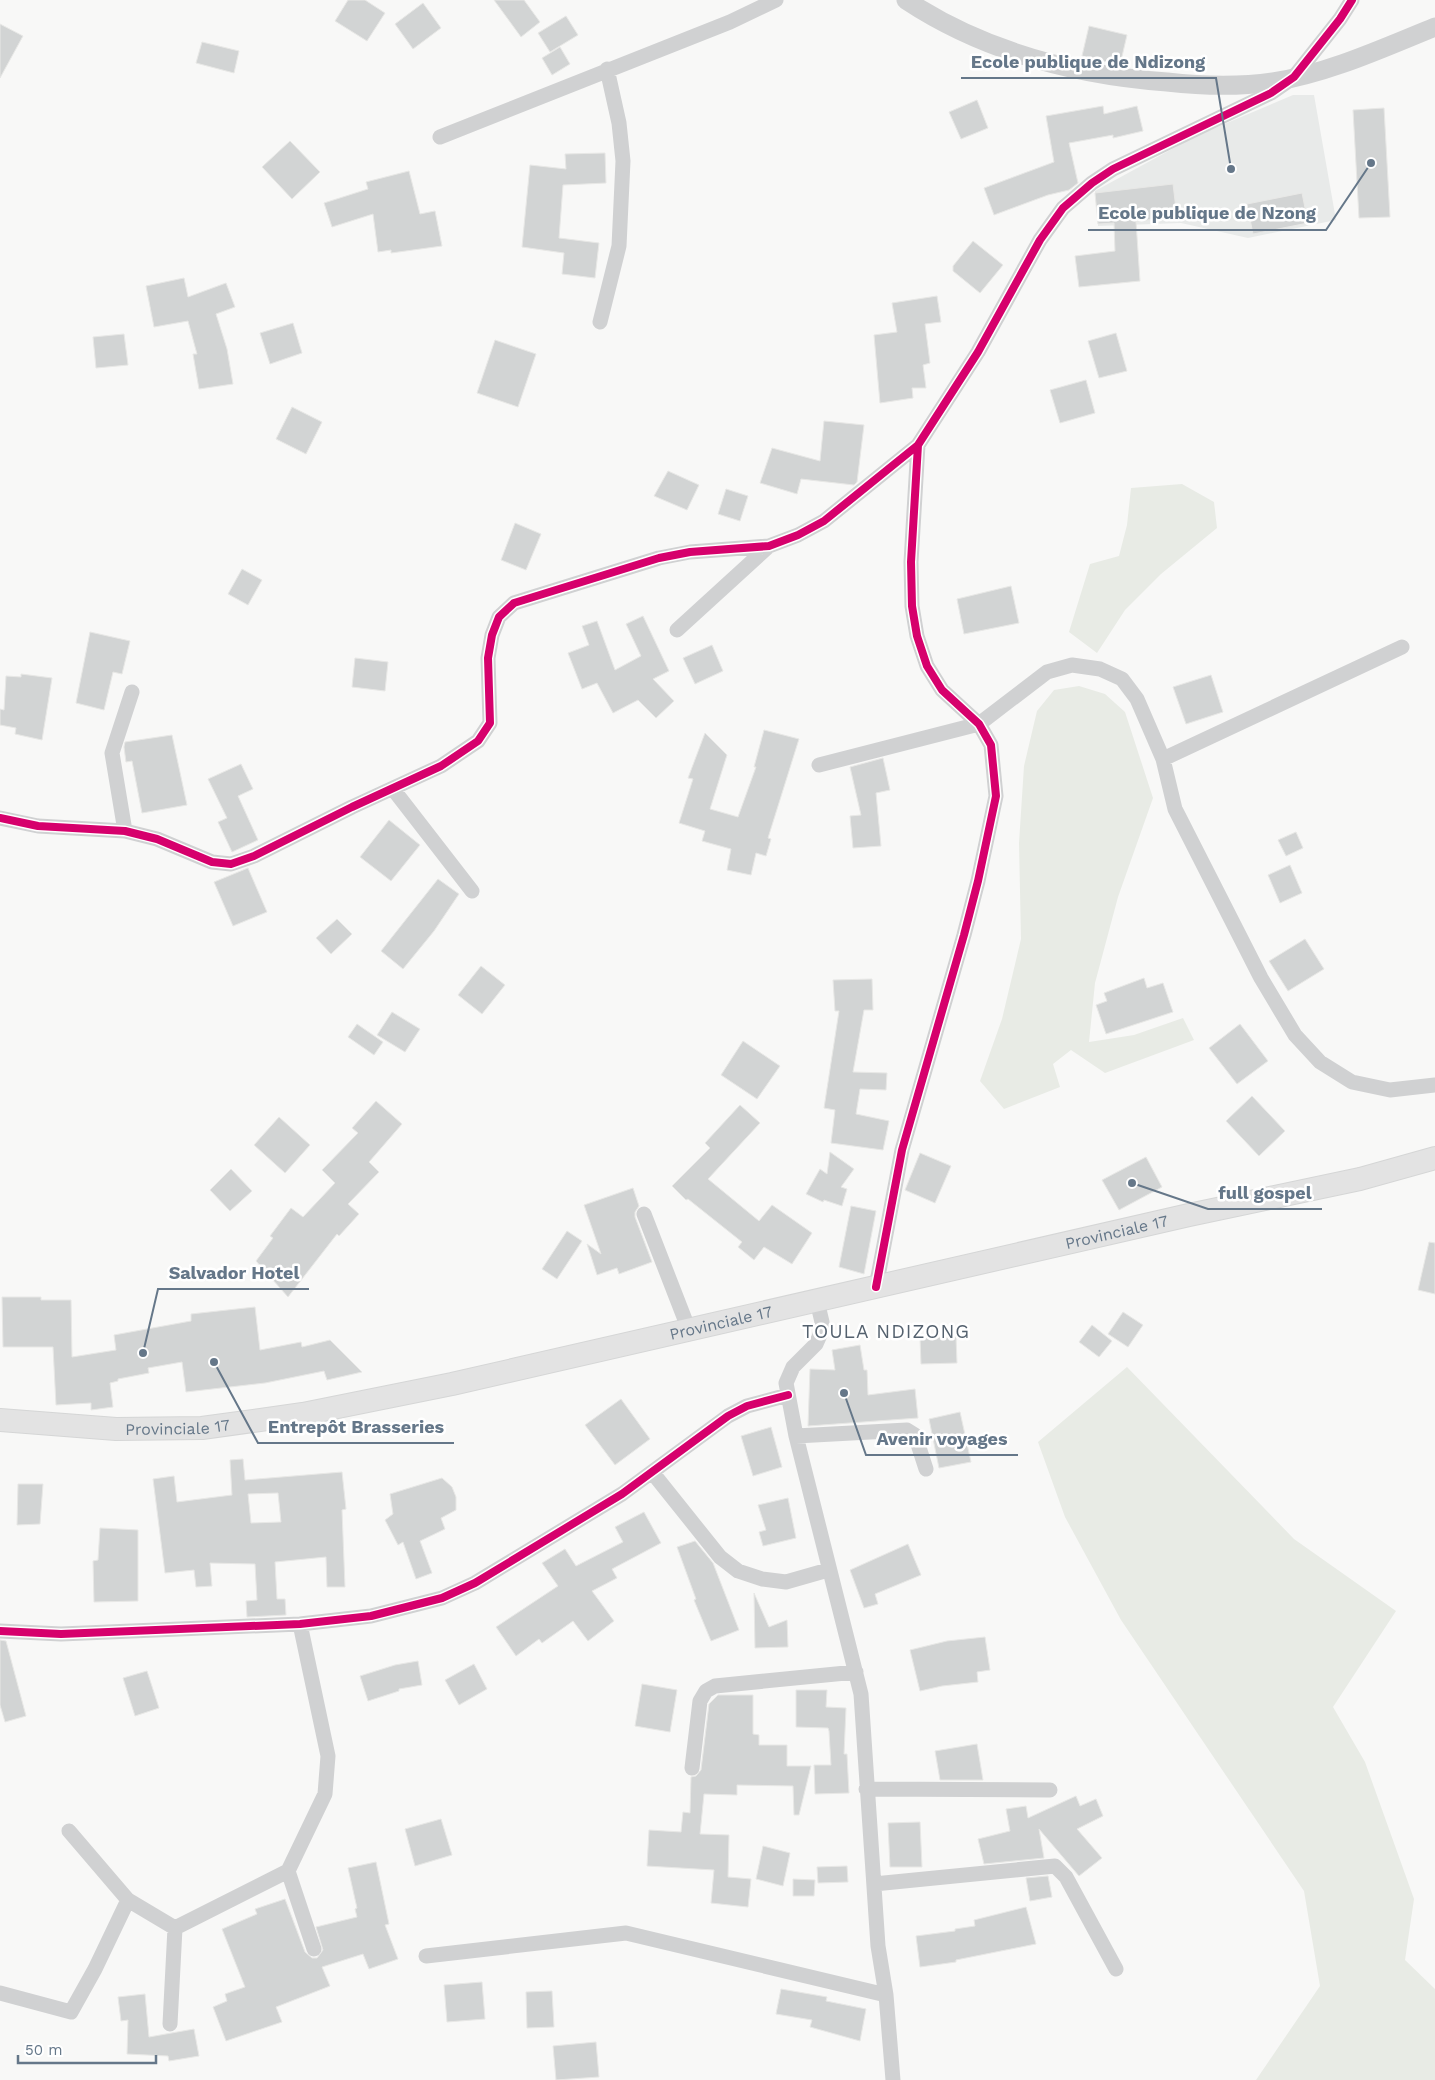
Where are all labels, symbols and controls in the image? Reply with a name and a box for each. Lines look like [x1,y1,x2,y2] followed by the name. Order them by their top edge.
[961,45,1216,78] callout: Ecole publique de Ndizong
[971,51,1206,72] text: Ecole publique de Ndizong
[1088,197,1326,230] callout: Ecole publique de Nzong
[1098,202,1317,223] text: Ecole publique de Nzong
[1208,1176,1322,1209] callout: full gospel
[1218,1182,1312,1203] text: full gospel
[1063,1211,1170,1253] street label: Provinciale 17
[158,1256,309,1289] callout: Salvador Hotel
[169,1262,299,1283] text: Salvador Hotel
[667,1301,774,1343] street label: Provinciale 17
[802,1320,970,1343] district label: TOULA NDIZONG
[258,1410,454,1443] callout: Entrepôt Brasseries
[125,1415,231,1438] street label: Provinciale 17
[268,1416,445,1437] text: Entrepôt Brasseries
[866,1422,1018,1455] callout: Avenir voyages
[876,1428,1008,1449] text: Avenir voyages
[18,2032,155,2064] scale bar
[25,2041,62,2059] text: 50 m

